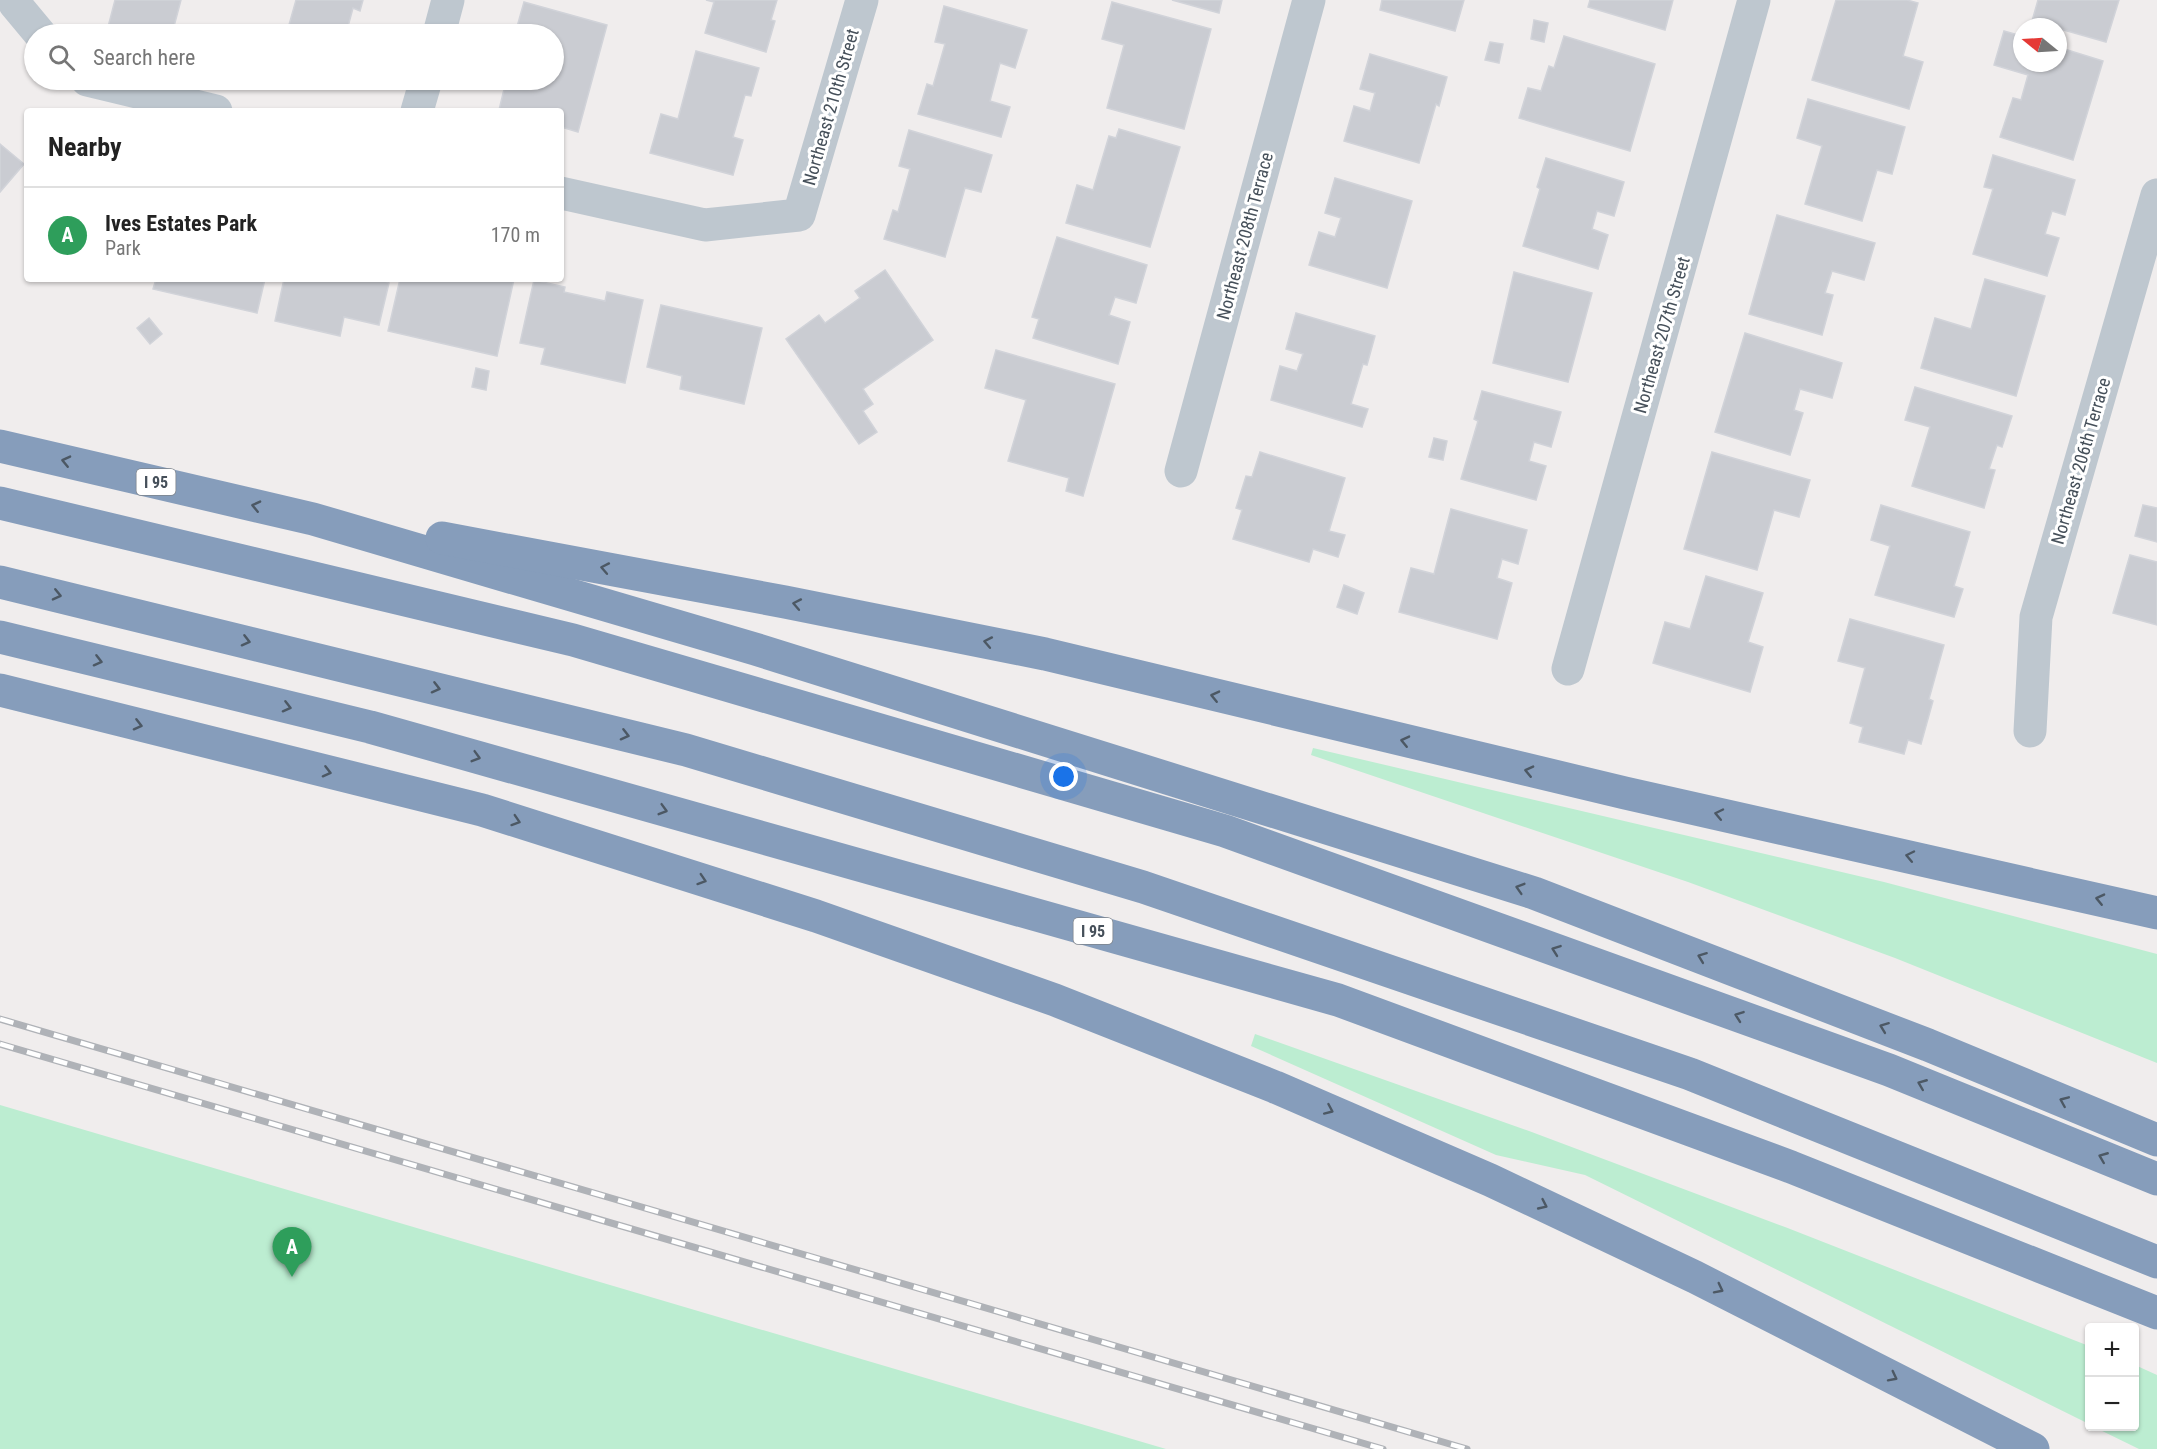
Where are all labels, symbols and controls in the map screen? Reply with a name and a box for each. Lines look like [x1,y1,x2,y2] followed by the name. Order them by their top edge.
[2013,18,2067,72] north arrow
[24,24,564,90] search box
[798,26,863,188] street label: Northeast 210th Street
[45,41,78,74] icon: search
[93,45,195,70] text: Search here
[48,132,122,162] text: Nearby
[1212,150,1277,322] street label: Northeast 208th Terrace
[105,211,257,236] text: Ives Estates Park
[62,223,73,247] text: A
[491,223,540,247] text: 170 m
[105,236,141,260] text: Park
[1629,254,1694,416] street label: Northeast 207th Street
[2047,375,2114,547] street label: Northeast 206th Terrace
[61,455,71,468] one-way arrow
[136,469,176,495] road number: I 95
[251,500,261,513] one-way arrow
[601,562,611,575] one-way arrow
[52,588,62,601] one-way arrow
[792,598,802,611] one-way arrow
[241,634,251,647] one-way arrow
[983,636,993,649] one-way arrow
[92,653,102,666] one-way arrow
[431,681,441,694] one-way arrow
[1210,691,1220,704] one-way arrow
[282,699,292,712] one-way arrow
[133,717,143,730] one-way arrow
[620,727,630,740] one-way arrow
[1400,736,1410,749] one-way arrow
[470,750,481,762] one-way arrow
[1049,762,1078,791] your location
[322,764,332,777] one-way arrow
[1525,765,1535,778] one-way arrow
[658,802,668,815] one-way arrow
[1715,808,1725,821] one-way arrow
[510,813,521,826] one-way arrow
[1905,850,1915,863] one-way arrow
[696,873,707,885] one-way arrow
[1515,883,1526,895] one-way arrow
[2095,894,2105,907] one-way arrow
[1074,918,1112,944] road number: I 95
[1551,945,1561,958] one-way arrow
[1697,952,1708,964] one-way arrow
[1734,1011,1745,1024] one-way arrow
[1879,1022,1890,1035] one-way arrow
[1917,1079,1928,1091] one-way arrow
[2060,1096,2071,1108] one-way arrow
[1323,1103,1334,1115] one-way arrow
[2098,1152,2109,1164] one-way arrow
[1536,1197,1547,1209] one-way arrow
[272,1228,312,1277] pin: A
[1712,1282,1723,1293] one-way arrow
[2085,1323,2139,1431] map controls
[2085,1323,2139,1377] button: +
[1886,1370,1897,1381] one-way arrow
[2085,1377,2139,1431] button: −

